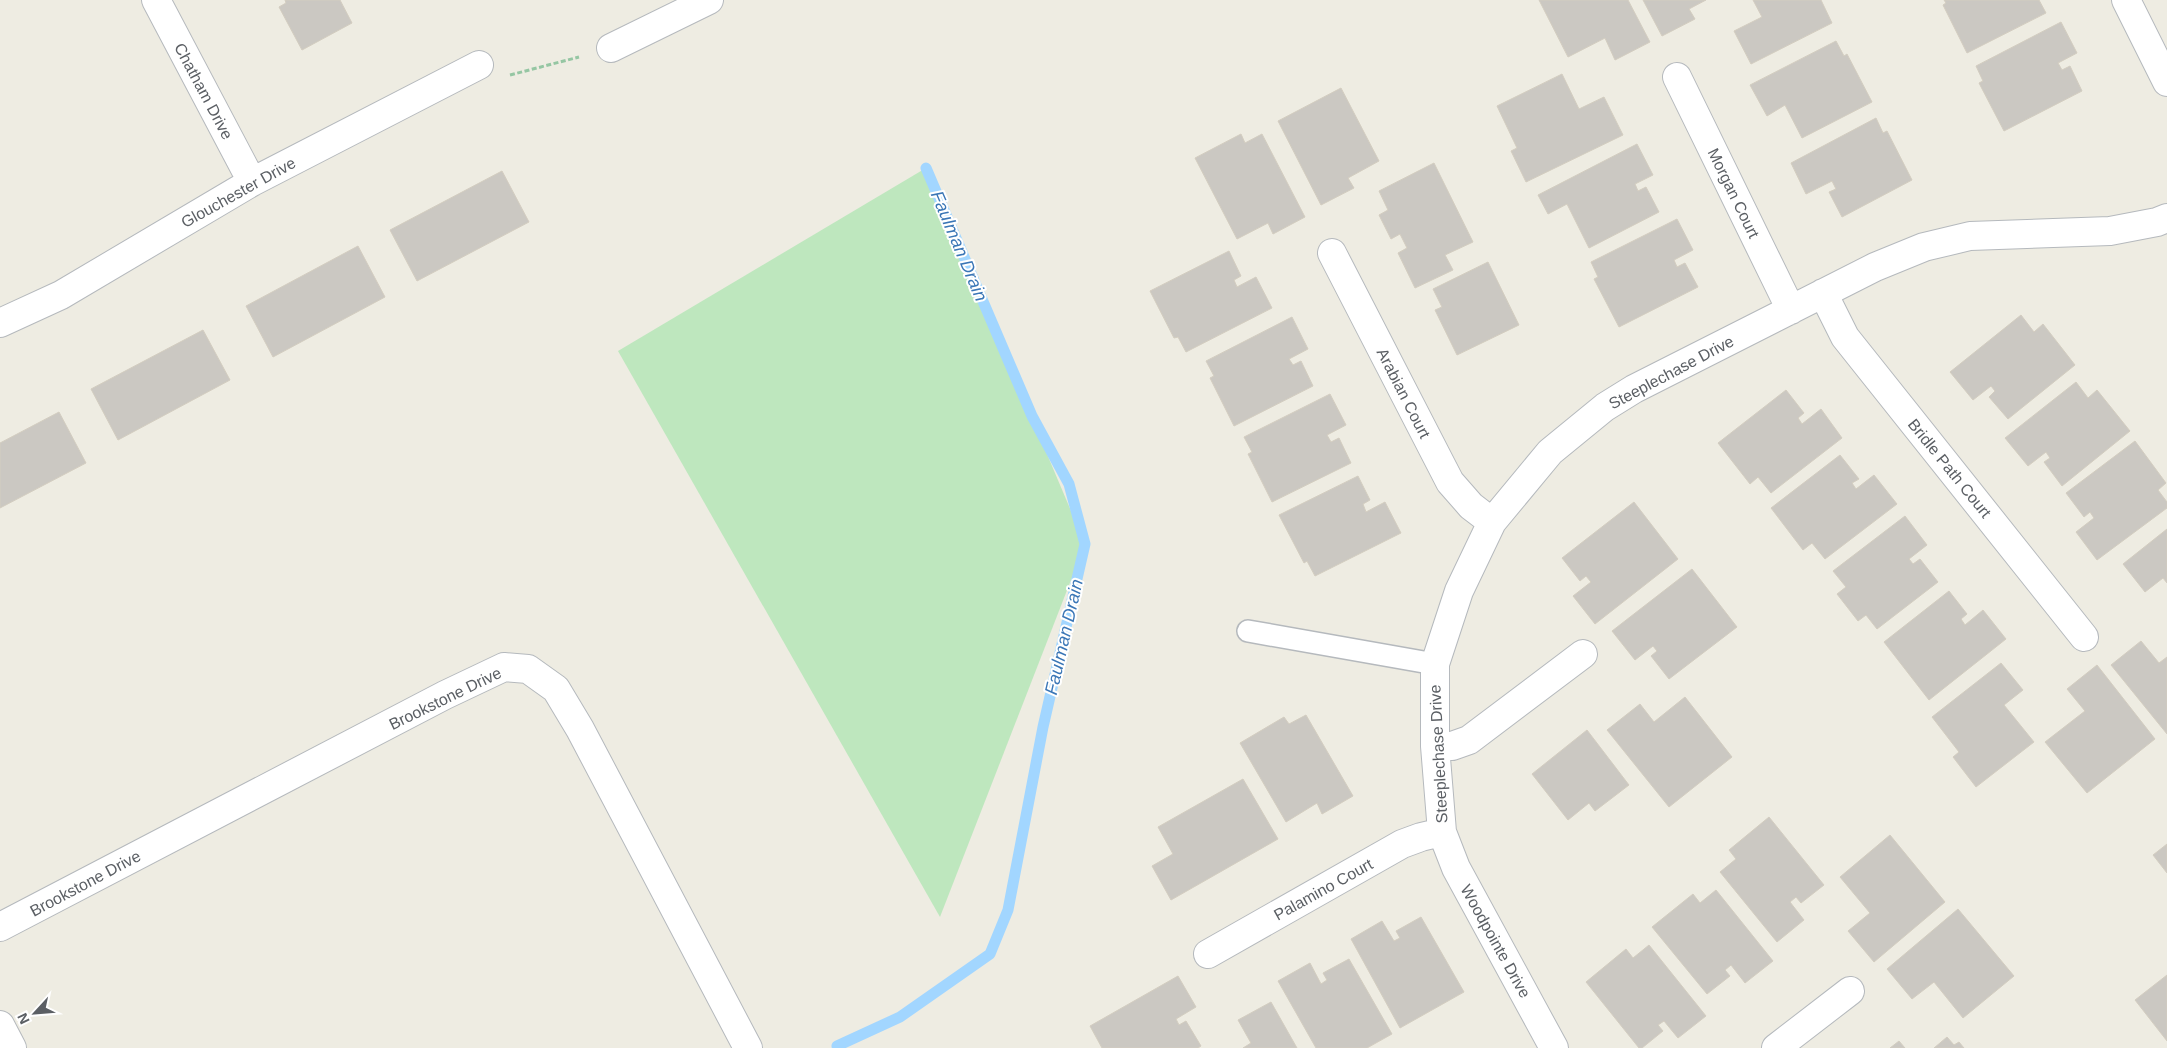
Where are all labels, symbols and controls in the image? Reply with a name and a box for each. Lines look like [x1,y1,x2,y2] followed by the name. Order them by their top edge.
[171,40,236,142] street label: Chatham Drive
[1704,146,1763,241] street label: Morgan Court
[178,154,298,231] street label: Glouchester Drive
[927,188,991,304] water label: Faulman Drain
[1606,332,1737,413] street label: Steeplechase Drive
[1374,345,1434,442] street label: Arabian Court
[1905,416,1995,521] street label: Bridle Path Court
[1041,577,1087,697] water label: Faulman Drain
[386,664,504,733] street label: Brookstone Drive
[1426,684,1451,824] street label: Steeplechase Drive
[27,847,143,920] street label: Brookstone Drive
[1271,855,1376,924] street label: Palamino Court
[1457,882,1534,1001] street label: Woodpointe Drive
[10,988,60,1038] north arrow
[14,1011,33,1027] text: N

